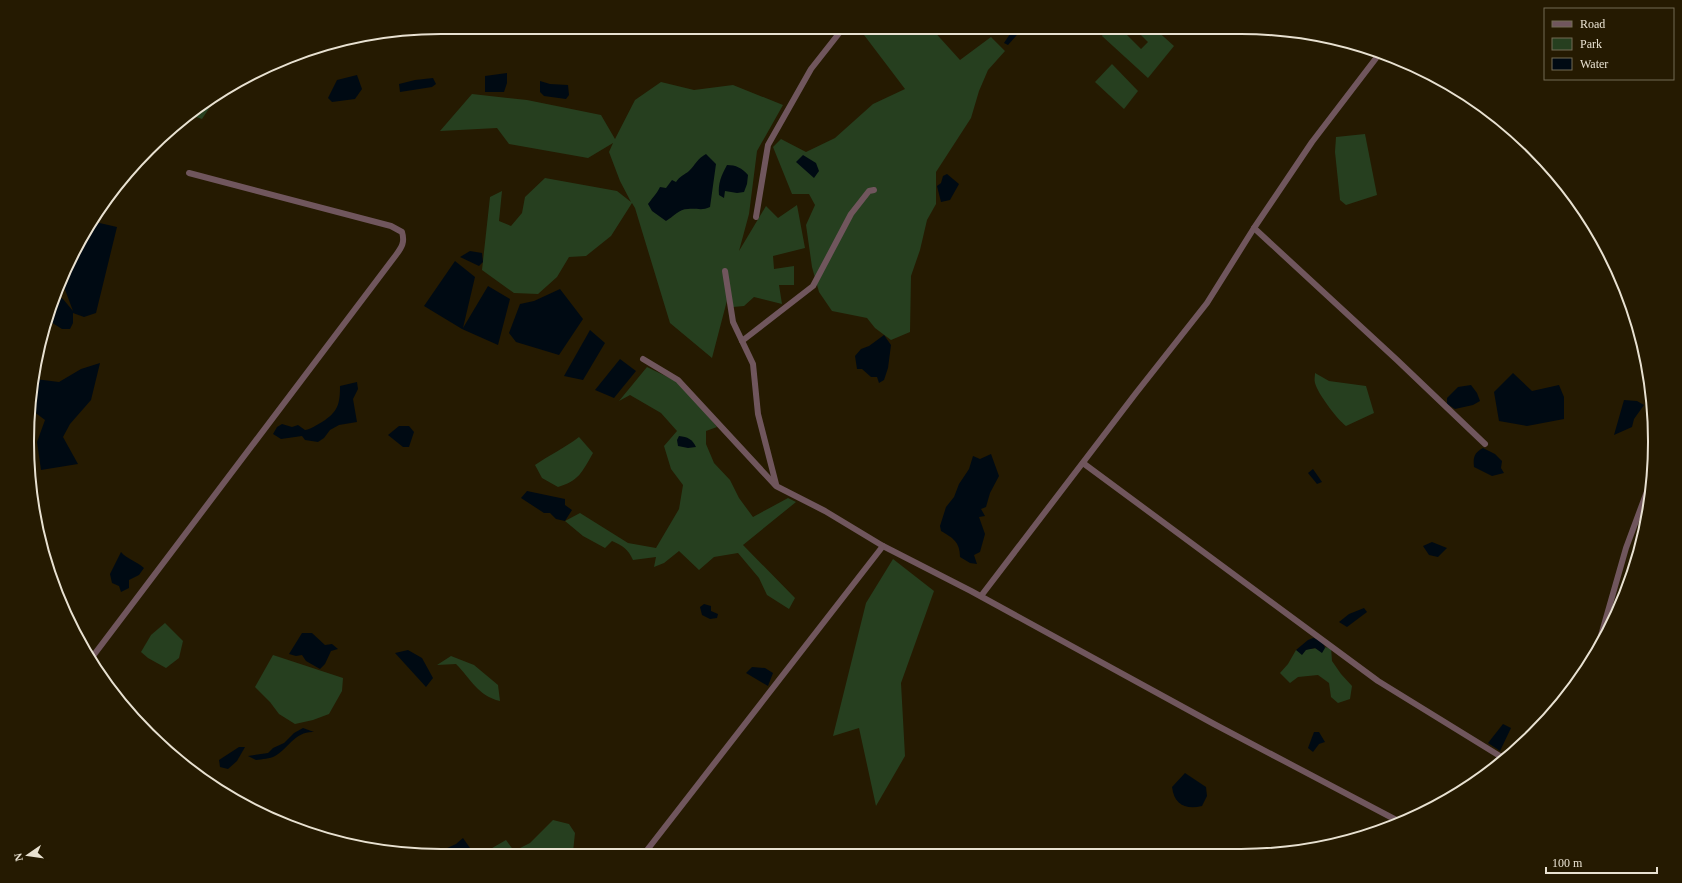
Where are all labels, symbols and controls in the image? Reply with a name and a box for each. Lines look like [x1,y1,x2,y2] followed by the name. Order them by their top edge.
[1544,8,1674,80] legend
[1580,17,1605,31] text: Road
[1580,37,1602,51] text: Park
[1580,57,1608,71] text: Water
[8,835,48,875] north arrow
[1546,849,1657,875] scale bar
[12,852,25,862] text: N
[1552,856,1583,870] text: 100 m

